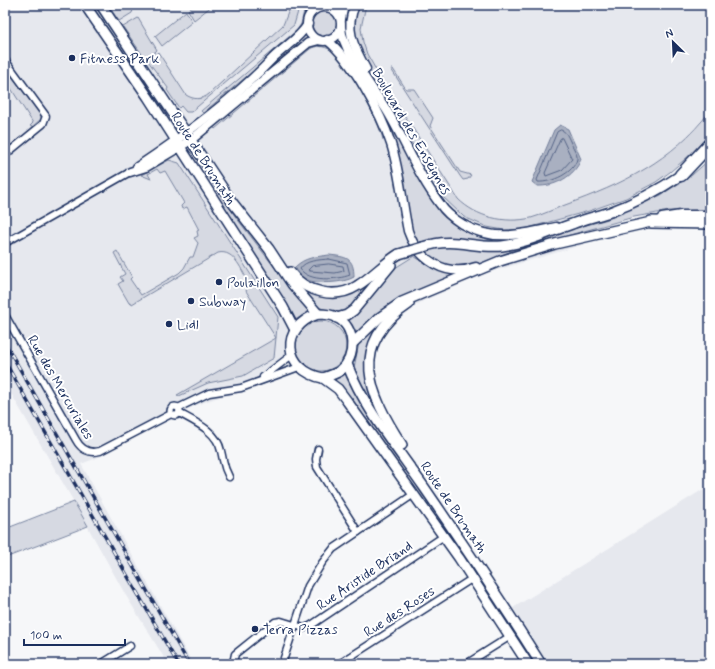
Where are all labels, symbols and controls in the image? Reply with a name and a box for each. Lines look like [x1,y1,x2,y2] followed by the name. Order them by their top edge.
[653,22,693,62] north arrow
[663,26,676,42] text: N
[80,50,160,68] place label: Fitness Park
[67,53,77,63] marker: Fitness Park
[368,65,455,198] street label: Boulevard des Enseignes
[166,109,240,208] street label: Route de Brumath
[227,274,279,292] place label: Poulaillon
[214,277,224,287] marker: Poulaillon
[199,293,246,311] place label: Subway
[186,296,196,306] marker: Subway
[177,316,199,334] place label: Lidl
[164,319,174,329] marker: Lidl
[23,332,97,443] street label: Rue des Mercuriales
[416,458,491,557] street label: Route de Brumath
[313,537,416,615] street label: Rue Aristide Briand
[361,582,439,642] street label: Rue des Roses
[24,621,125,647] scale bar
[263,621,338,639] place label: Terra Pizzas
[250,624,260,634] marker: Terra Pizzas
[30,628,62,644] text: 100 m

